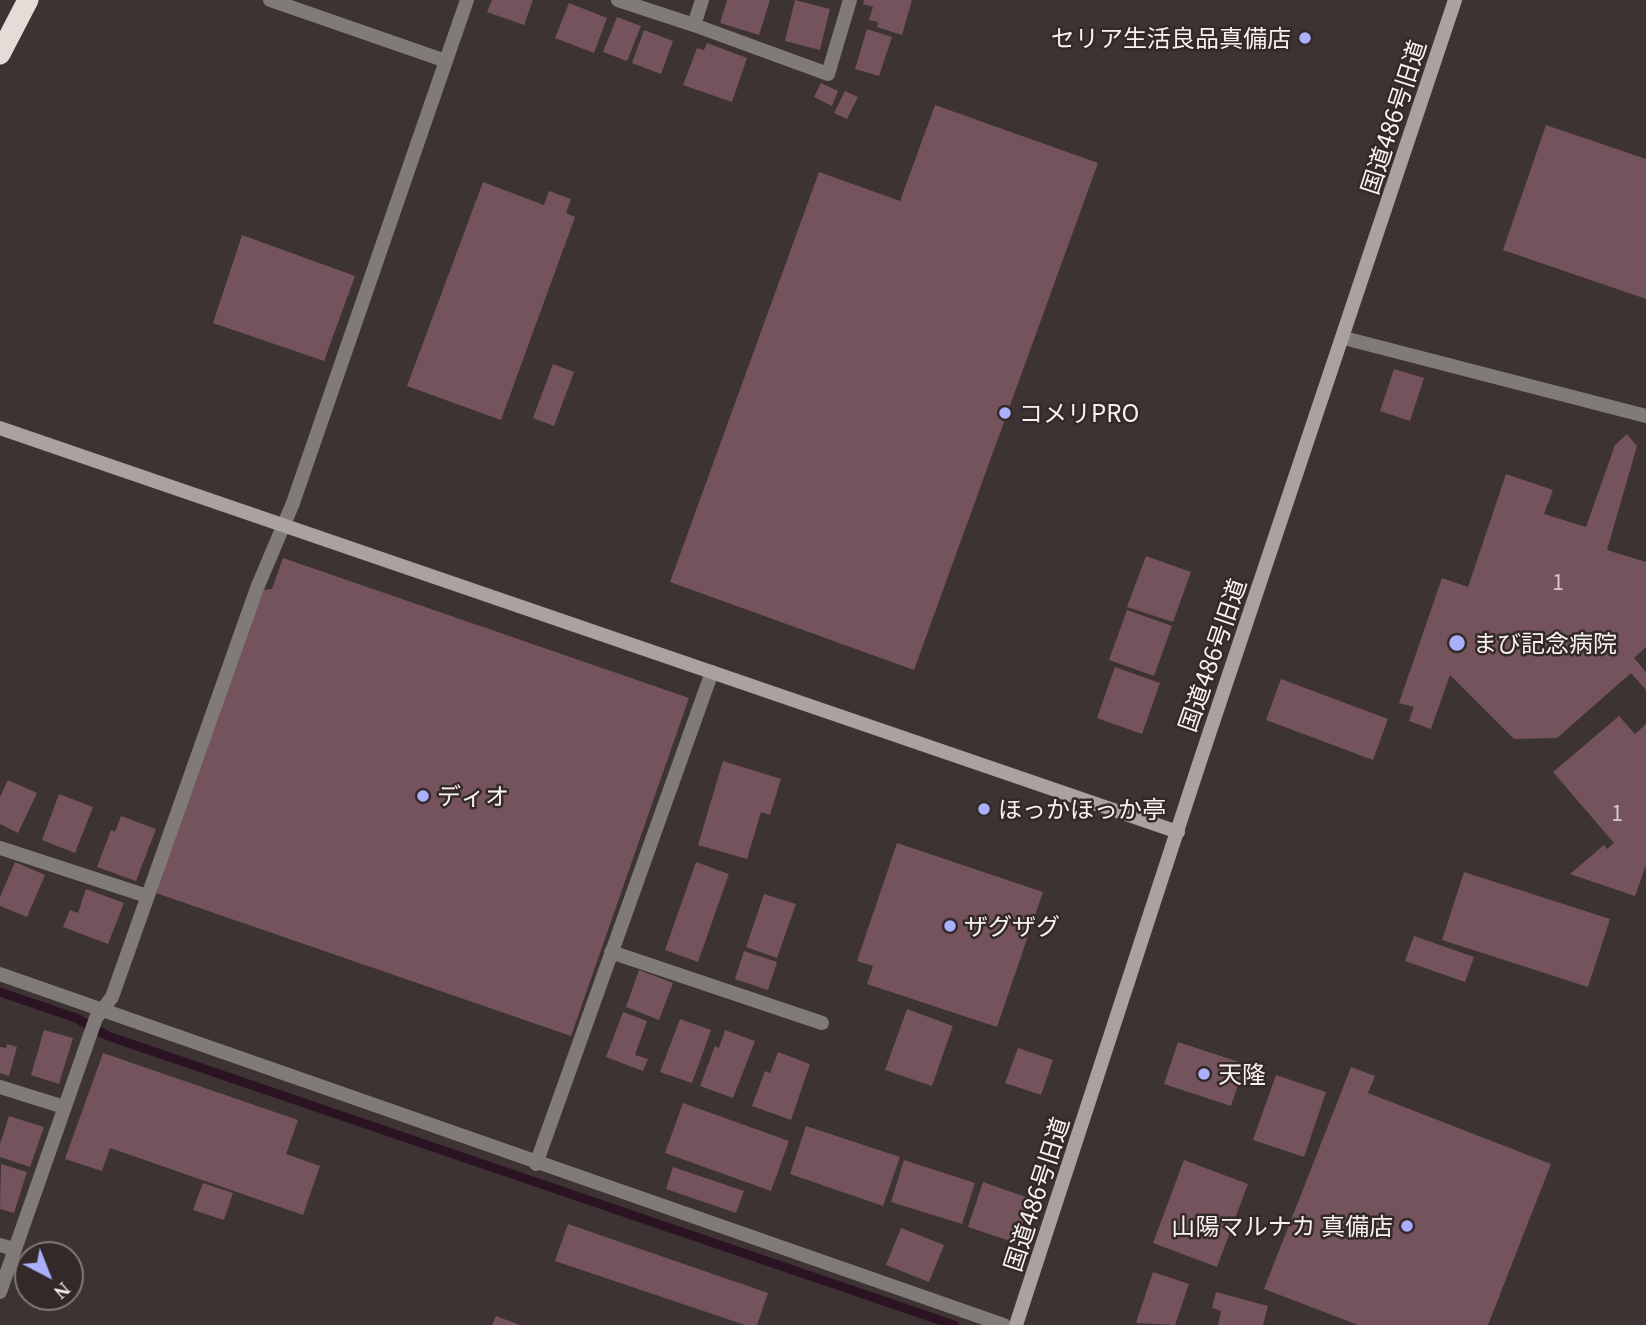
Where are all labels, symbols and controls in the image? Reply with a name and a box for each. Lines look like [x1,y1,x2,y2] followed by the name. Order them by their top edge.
[1051,24,1291,52] place label: セリア生活良品真備店
[1297,30,1313,46] marker: セリア生活良品真備店
[1355,36,1431,198] street label: 国道486号旧道
[1019,399,1139,427] place label: コメリPRO
[997,405,1013,421] marker: コメリPRO
[1552,569,1564,595] house number: 1
[1172,575,1252,735] street label: 国道486号旧道
[1473,629,1617,657] place label: まび記念病院
[1447,633,1467,653] marker: まび記念病院
[437,782,509,810] place label: ディオ
[415,788,431,804] marker: ディオ
[998,795,1166,823] place label: ほっかほっか亭
[1611,800,1623,826] house number: 1
[976,801,992,817] marker: ほっかほっか亭
[964,912,1060,940] place label: ザグザグ
[942,918,958,934] marker: ザグザグ
[1218,1060,1266,1088] place label: 天隆
[1196,1066,1212,1082] marker: 天隆
[998,1113,1074,1275] street label: 国道486号旧道
[1172,1212,1393,1240] place label: 山陽マルナカ 真備店
[1399,1218,1415,1234] marker: 山陽マルナカ 真備店
[14,1241,84,1311] north arrow
[50,1278,74,1303] text: N

